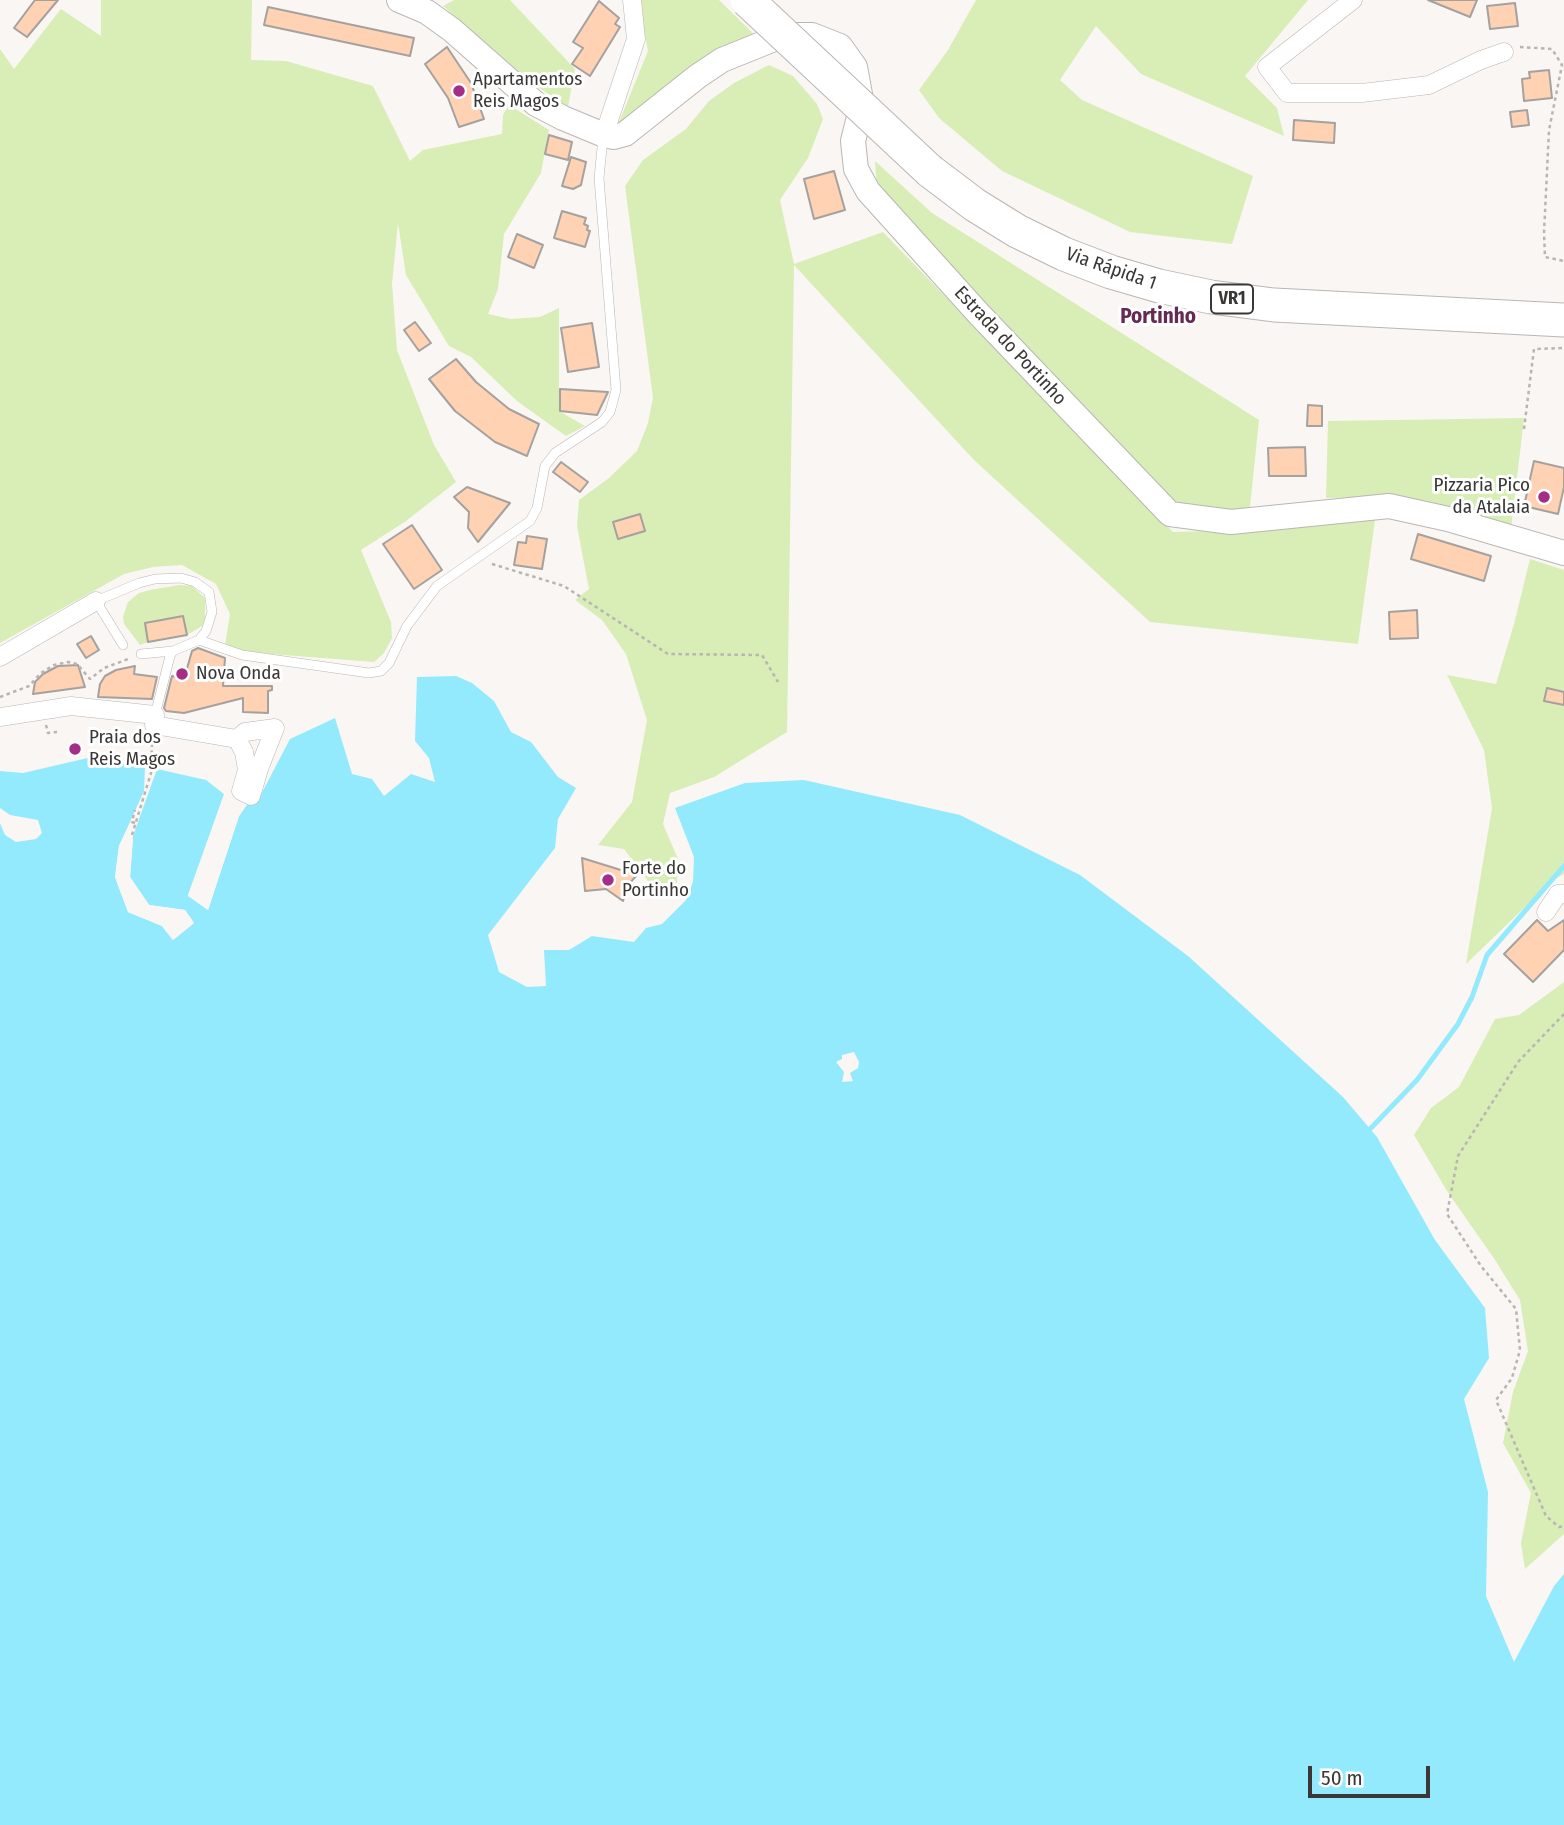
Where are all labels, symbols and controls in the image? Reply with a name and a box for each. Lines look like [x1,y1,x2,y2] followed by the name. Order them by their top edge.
[473,69,582,113] place label: Apartamentos Reis Magos
[451,83,467,99] marker: Apartamentos Reis Magos
[1063,243,1159,295] street label: Via Rápida 1
[949,282,1071,410] street label: Estrada do Portinho
[1211,284,1253,314] road number: VR1
[1120,304,1196,330] district label: Portinho
[1433,475,1530,519] place label: Pizzaria Pico da Atalaia
[1536,489,1552,505] marker: Pizzaria Pico da Atalaia
[196,663,281,685] place label: Nova Onda
[174,666,190,682] marker: Nova Onda
[89,727,175,771] place label: Praia dos Reis Magos
[67,741,83,757] marker: Praia dos Reis Magos
[622,858,689,902] place label: Forte do Portinho
[600,872,616,888] marker: Forte do Portinho
[1312,1752,1434,1796] scale bar
[1321,1765,1363,1791] text: 50 m

